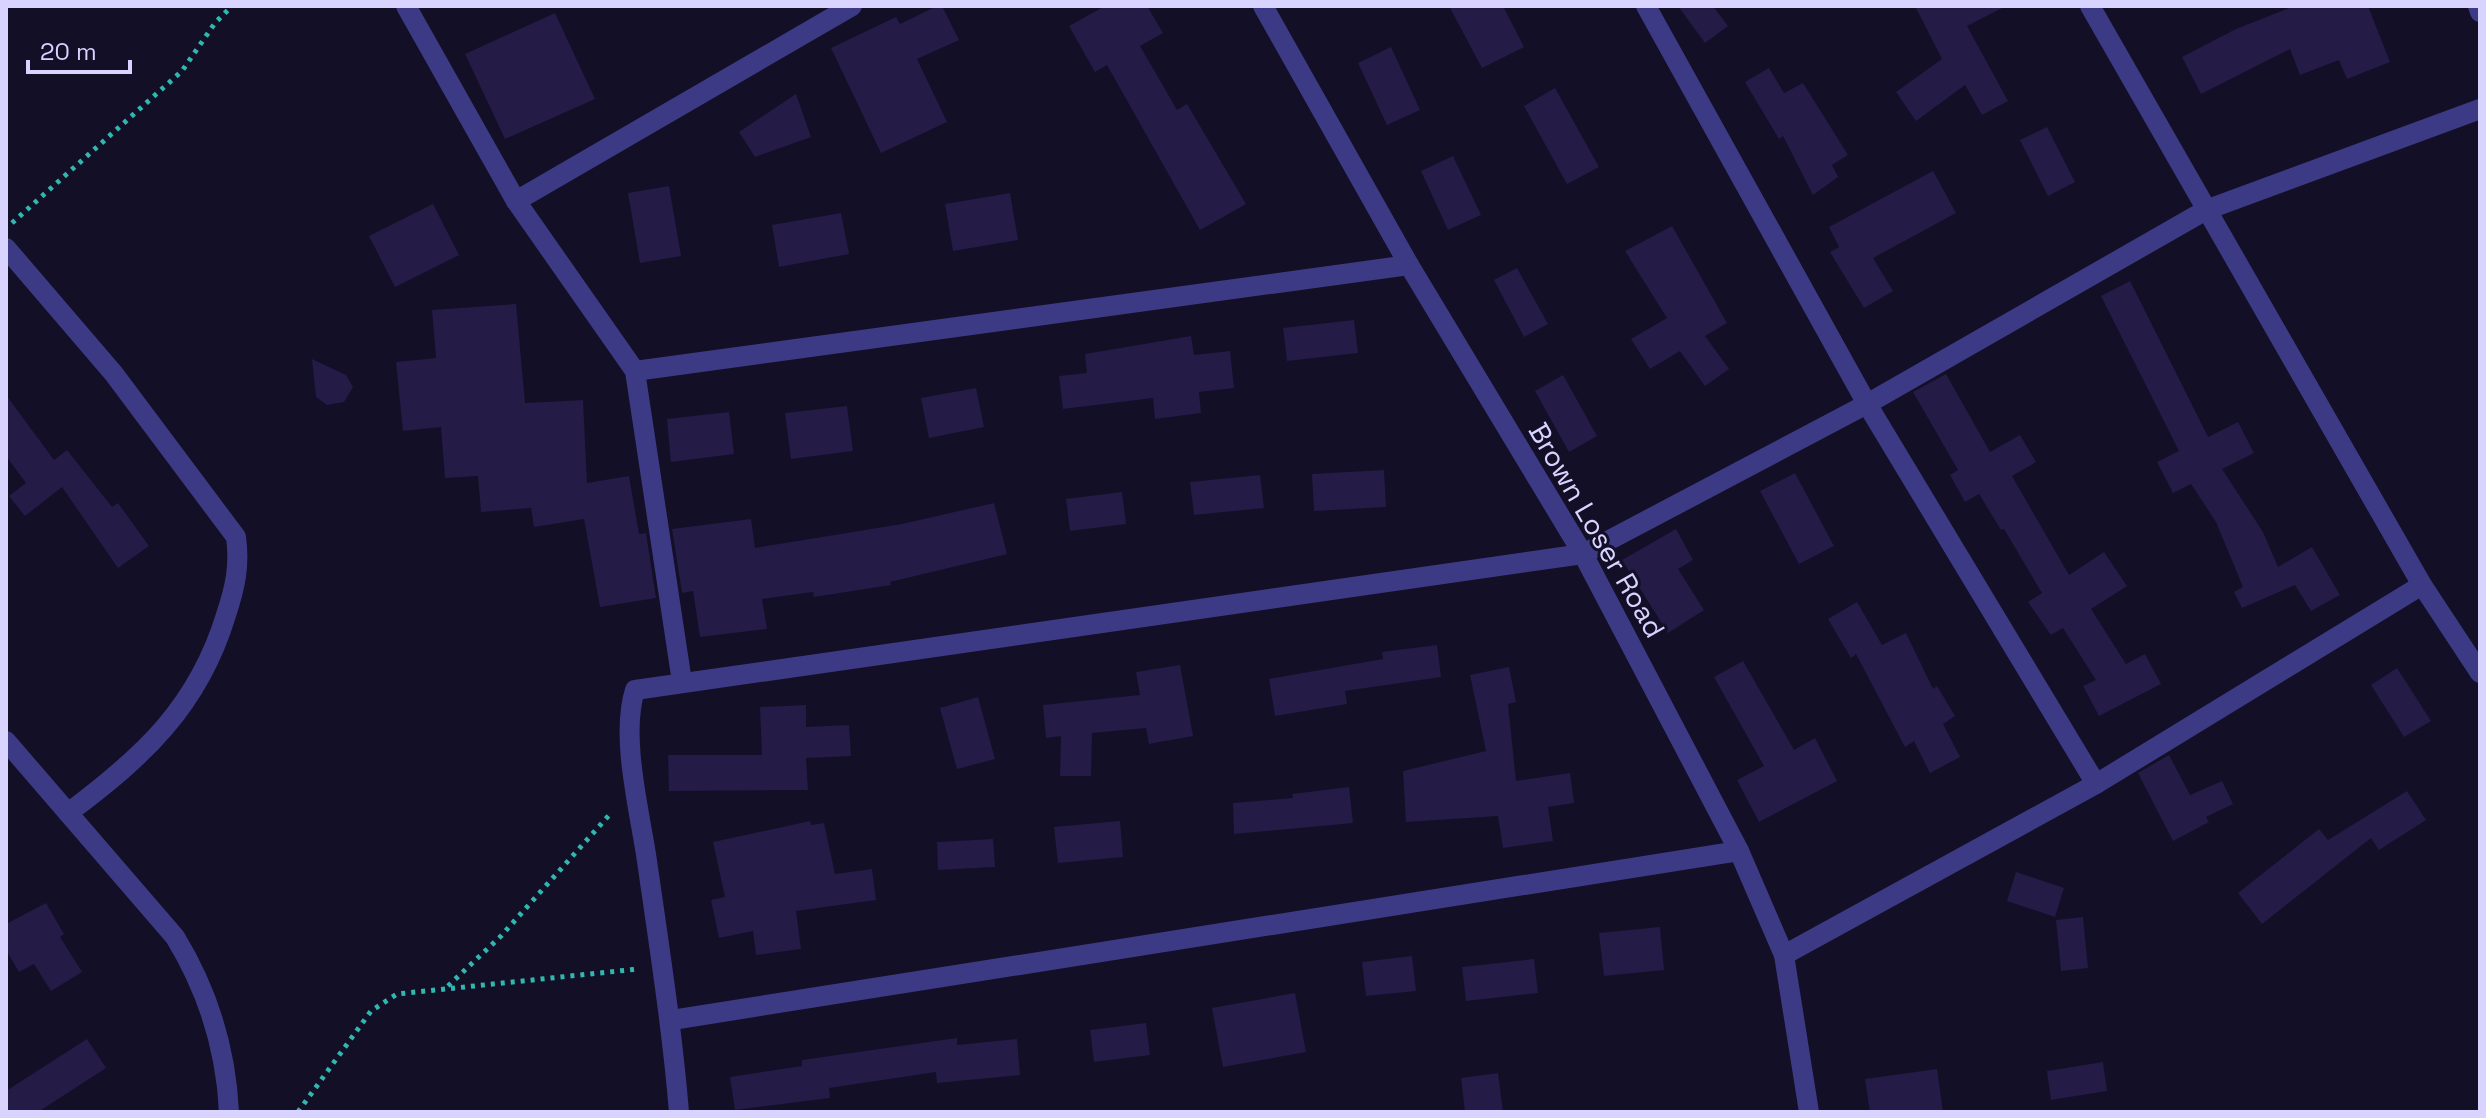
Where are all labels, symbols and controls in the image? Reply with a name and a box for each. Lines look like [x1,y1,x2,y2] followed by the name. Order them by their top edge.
[28,24,130,74] scale bar
[40,36,97,67] text: 20 m
[1521,416,1673,644] street label: Brown Loser Road

